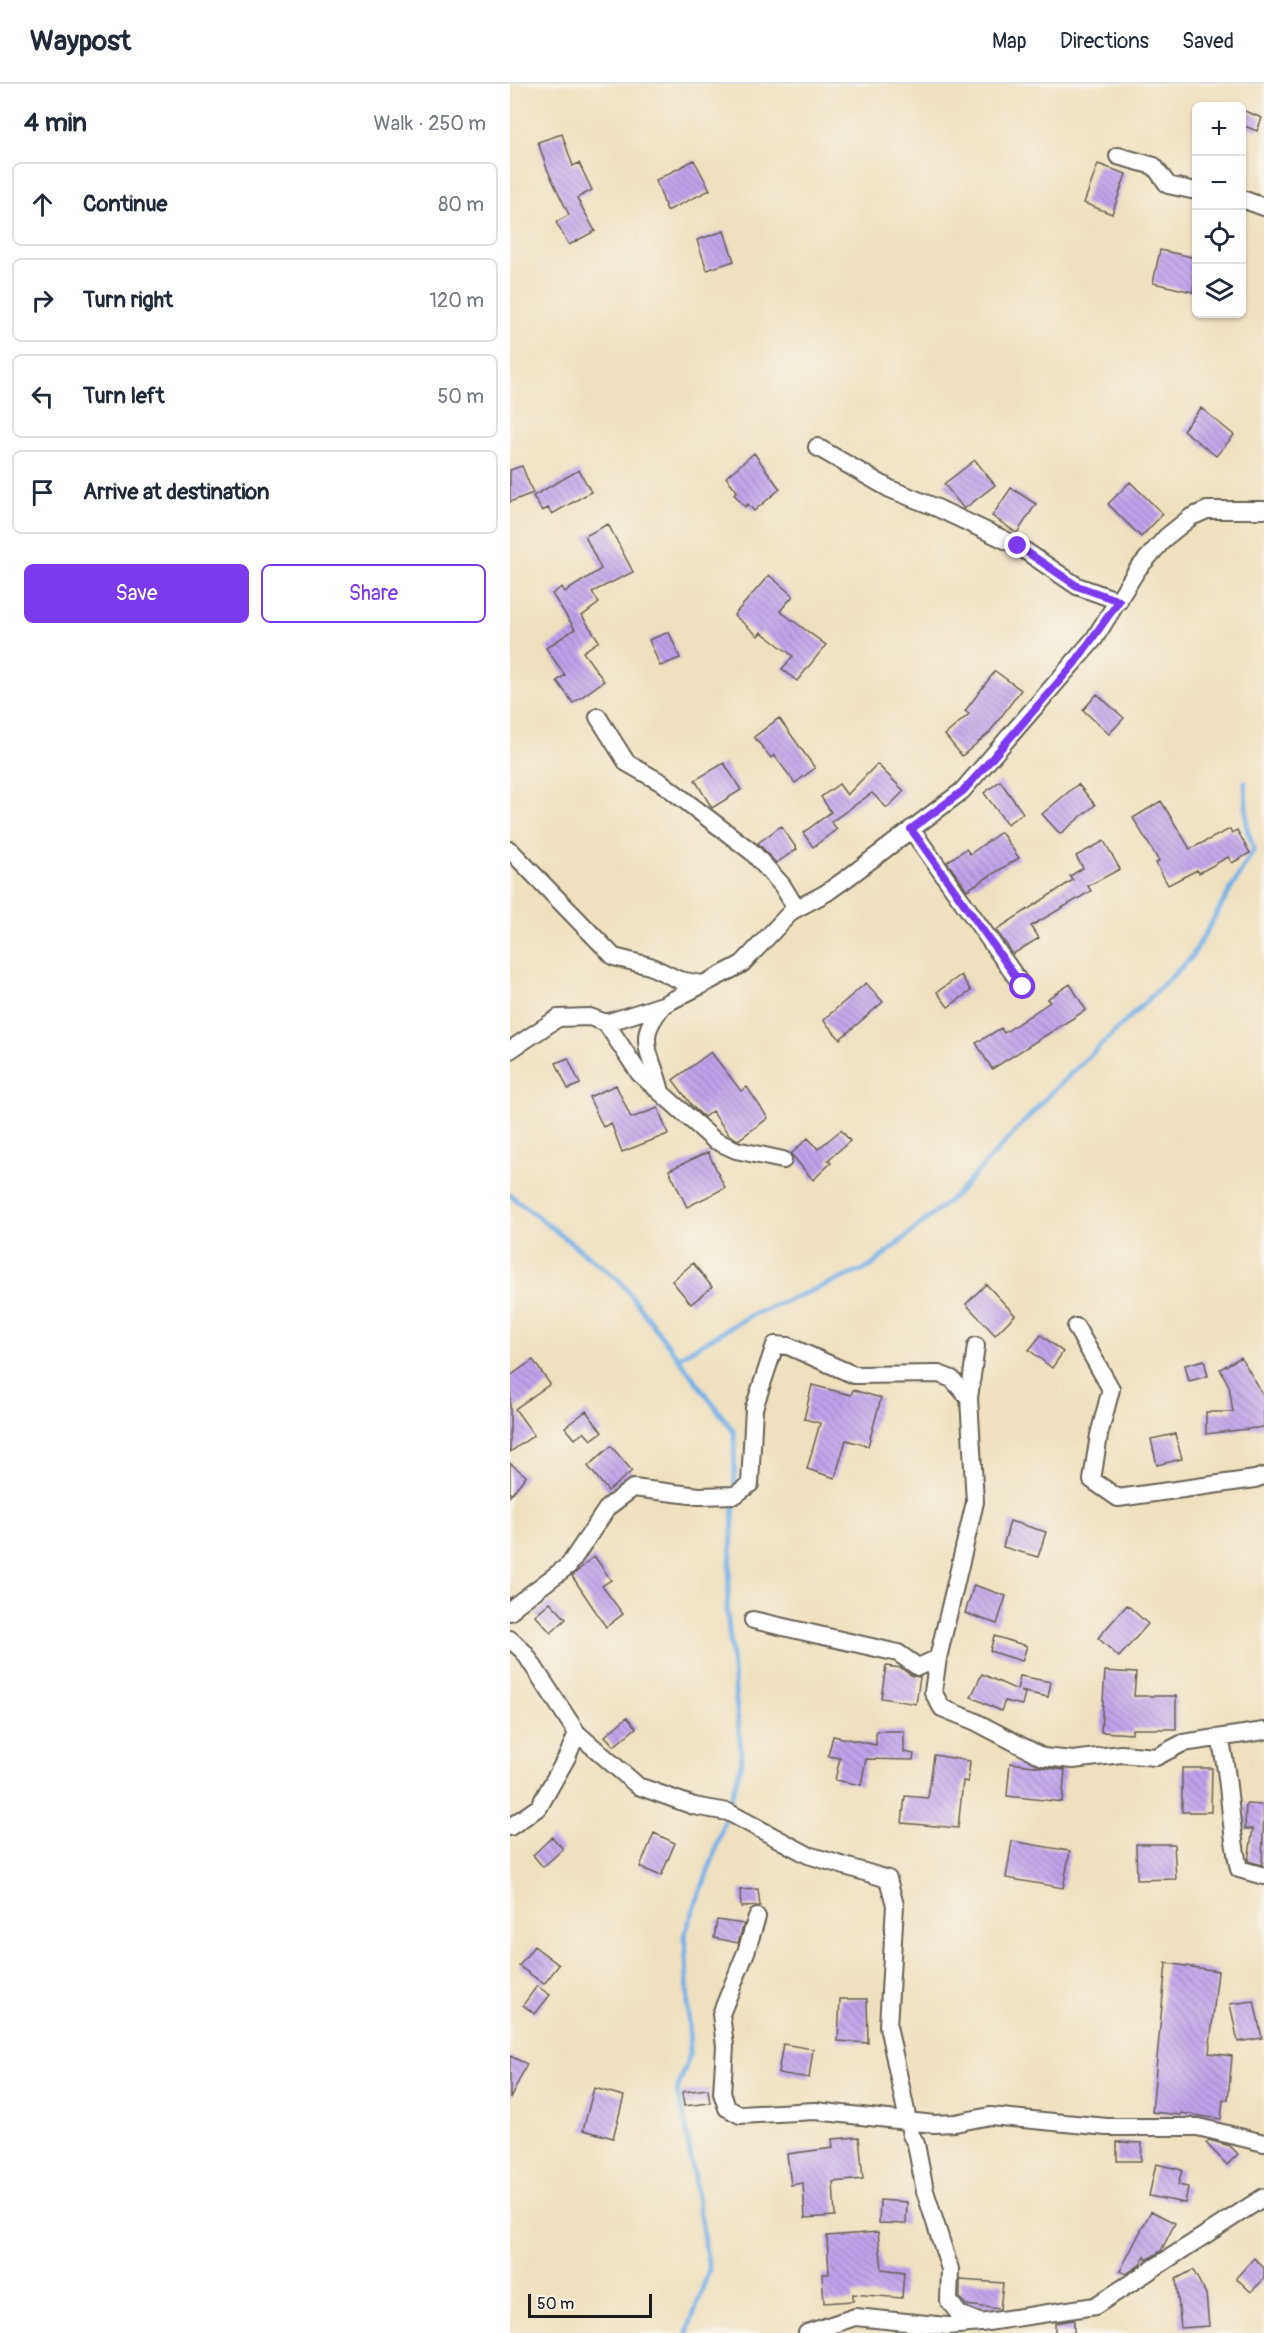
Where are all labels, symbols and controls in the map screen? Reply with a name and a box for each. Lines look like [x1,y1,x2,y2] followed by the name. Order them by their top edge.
[30,24,131,59] text: Waypost
[992,28,1027,55] text: Map
[1060,28,1149,55] text: Directions
[1182,28,1234,55] text: Saved
[1192,102,1246,318] map controls
[1192,102,1246,156] button: +
[24,107,87,139] text: 4 min
[374,111,486,136] text: Walk · 250 m
[1192,156,1246,210] button: −
[26,188,59,221] icon: ahead
[83,190,167,218] text: Continue
[438,192,484,217] text: 80 m
[1192,210,1246,264] button: locate
[1192,264,1246,318] button: layers
[26,284,59,317] icon: right
[83,286,173,314] text: Turn right
[429,288,484,313] text: 120 m
[26,380,59,413] icon: left
[83,382,165,410] text: Turn left
[437,384,484,409] text: 50 m
[26,476,59,509] icon: arrive
[83,478,269,506] text: Arrive at destination
[1004,532,1030,558] route end
[24,564,249,623] button: Save
[261,564,486,623] button: Share
[1009,973,1035,999] route start
[528,2291,652,2318] scale bar
[537,2294,574,2314] text: 50 m

